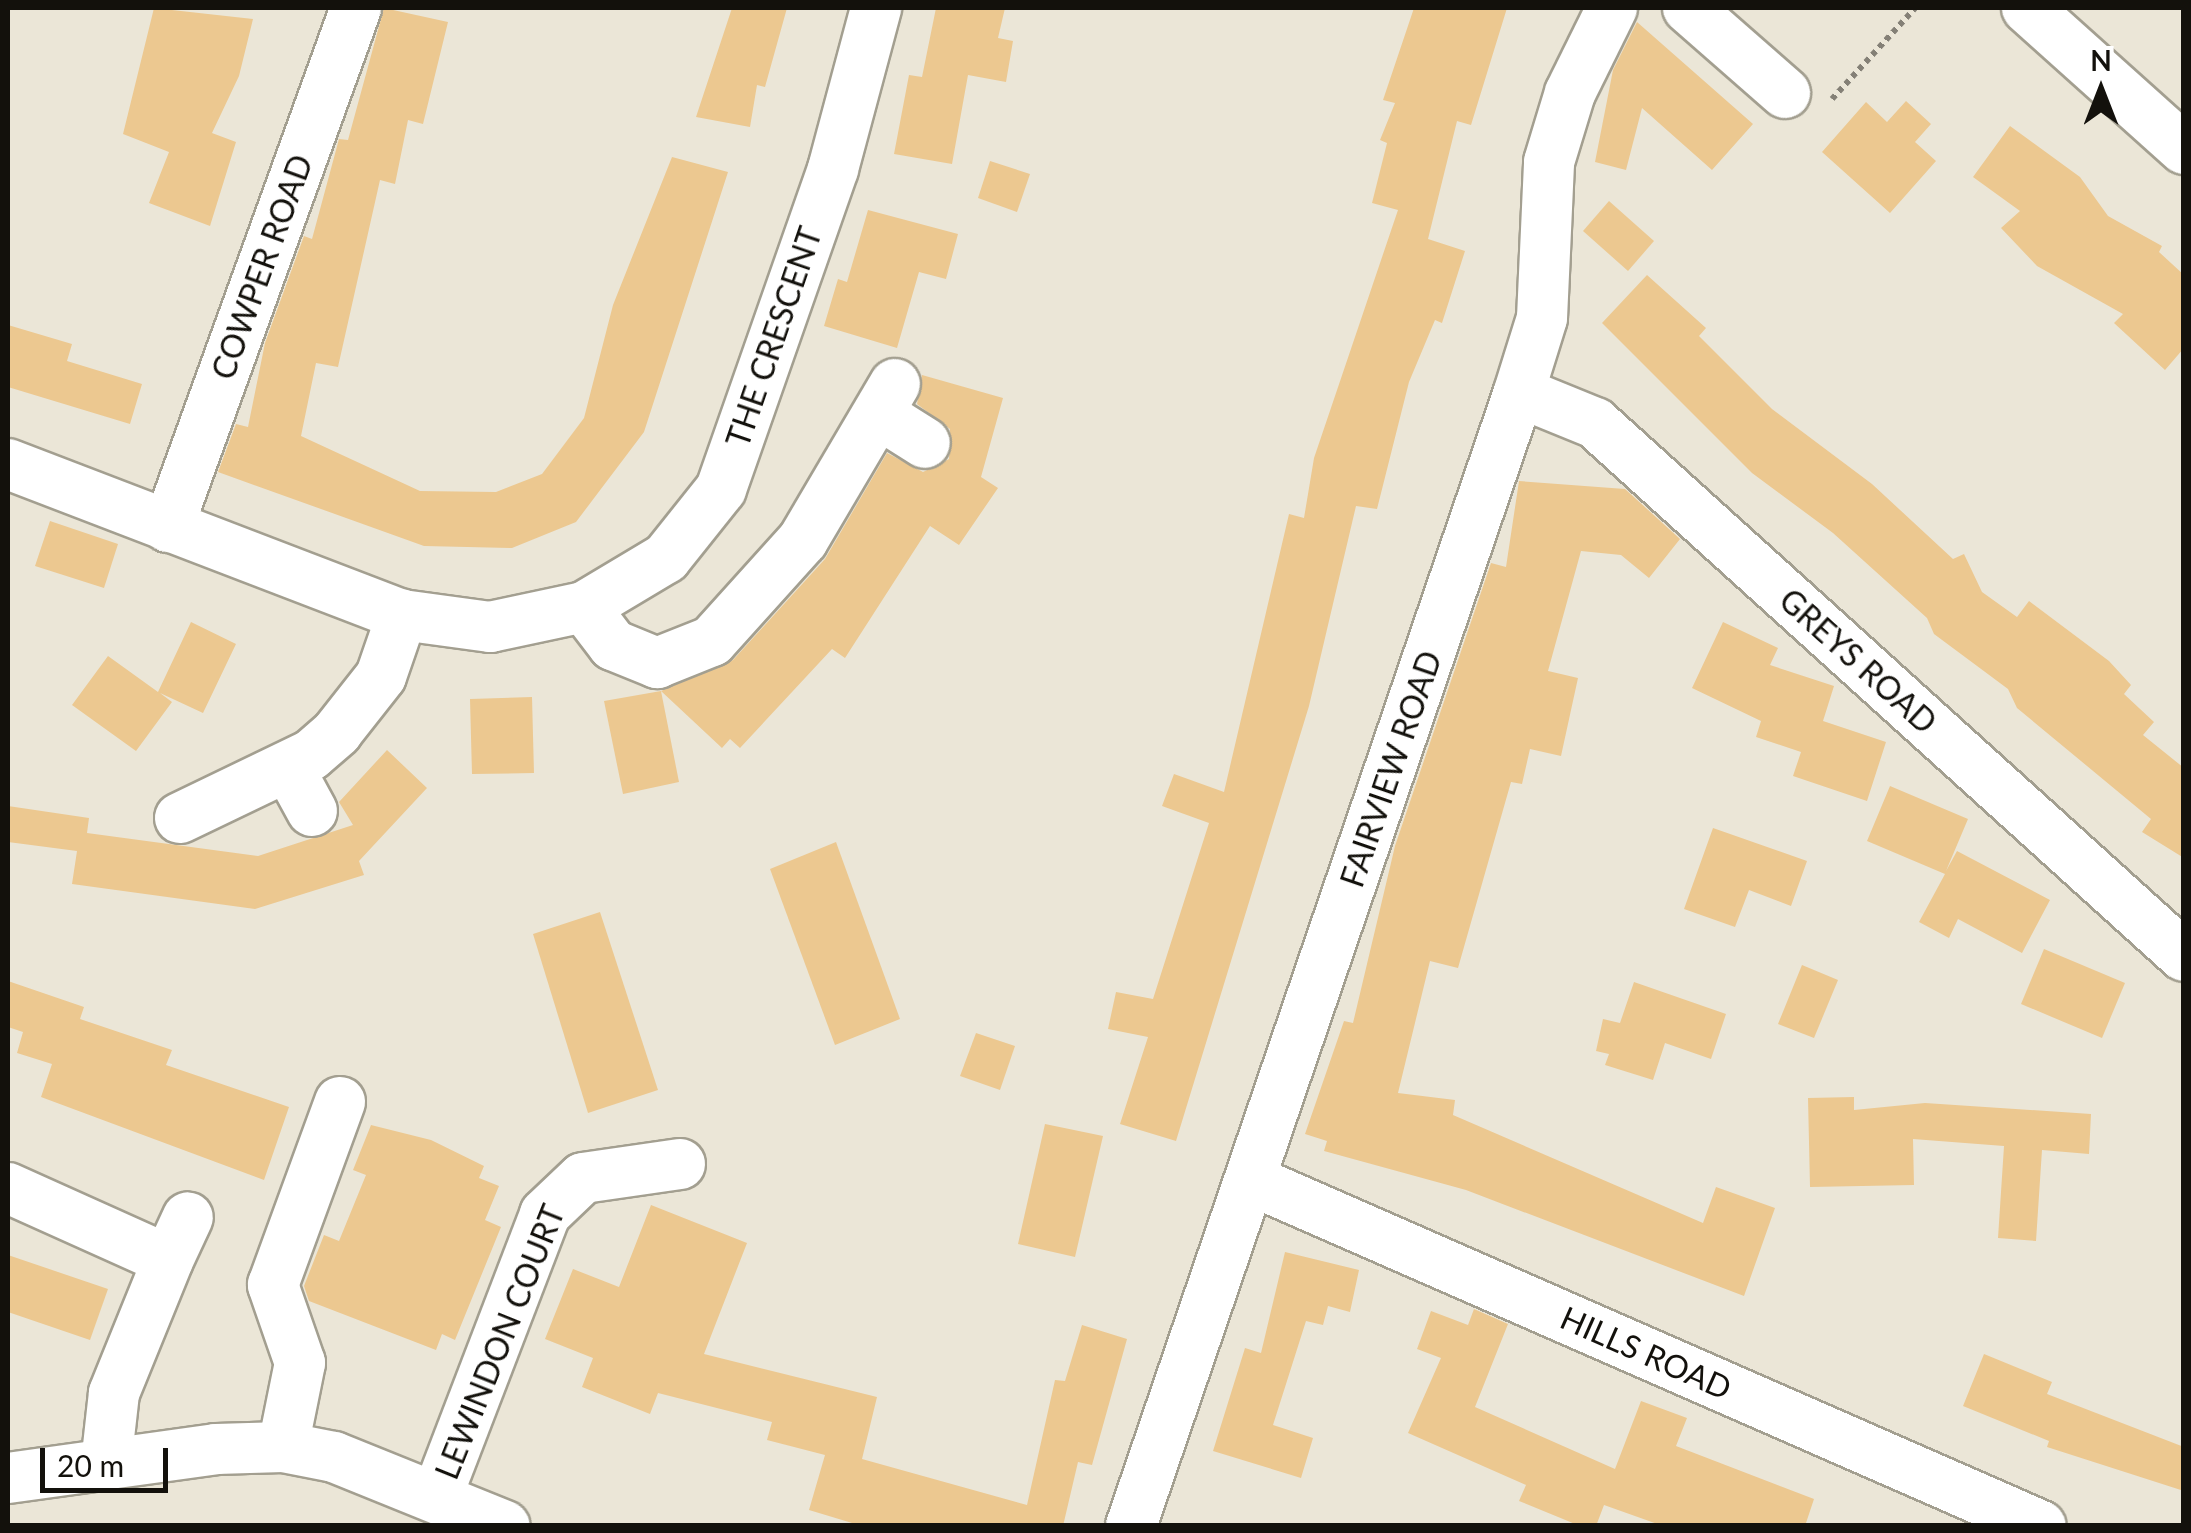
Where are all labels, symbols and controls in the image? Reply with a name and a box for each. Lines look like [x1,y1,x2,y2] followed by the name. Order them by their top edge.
[2051,40,2151,140] north arrow
[2090,43,2112,77] text: N
[204,149,320,385] street label: COWPER ROAD
[718,222,830,452] street label: THE CRESCENT
[1772,581,1944,741] street label: GREYS ROAD
[1333,646,1449,892] street label: FAIRVIEW ROAD
[427,1199,573,1485] street label: LEWINDON COURT
[1555,1298,1737,1408] street label: HILLS ROAD
[45,1428,172,1490] scale bar
[57,1447,124,1483] text: 20 m

